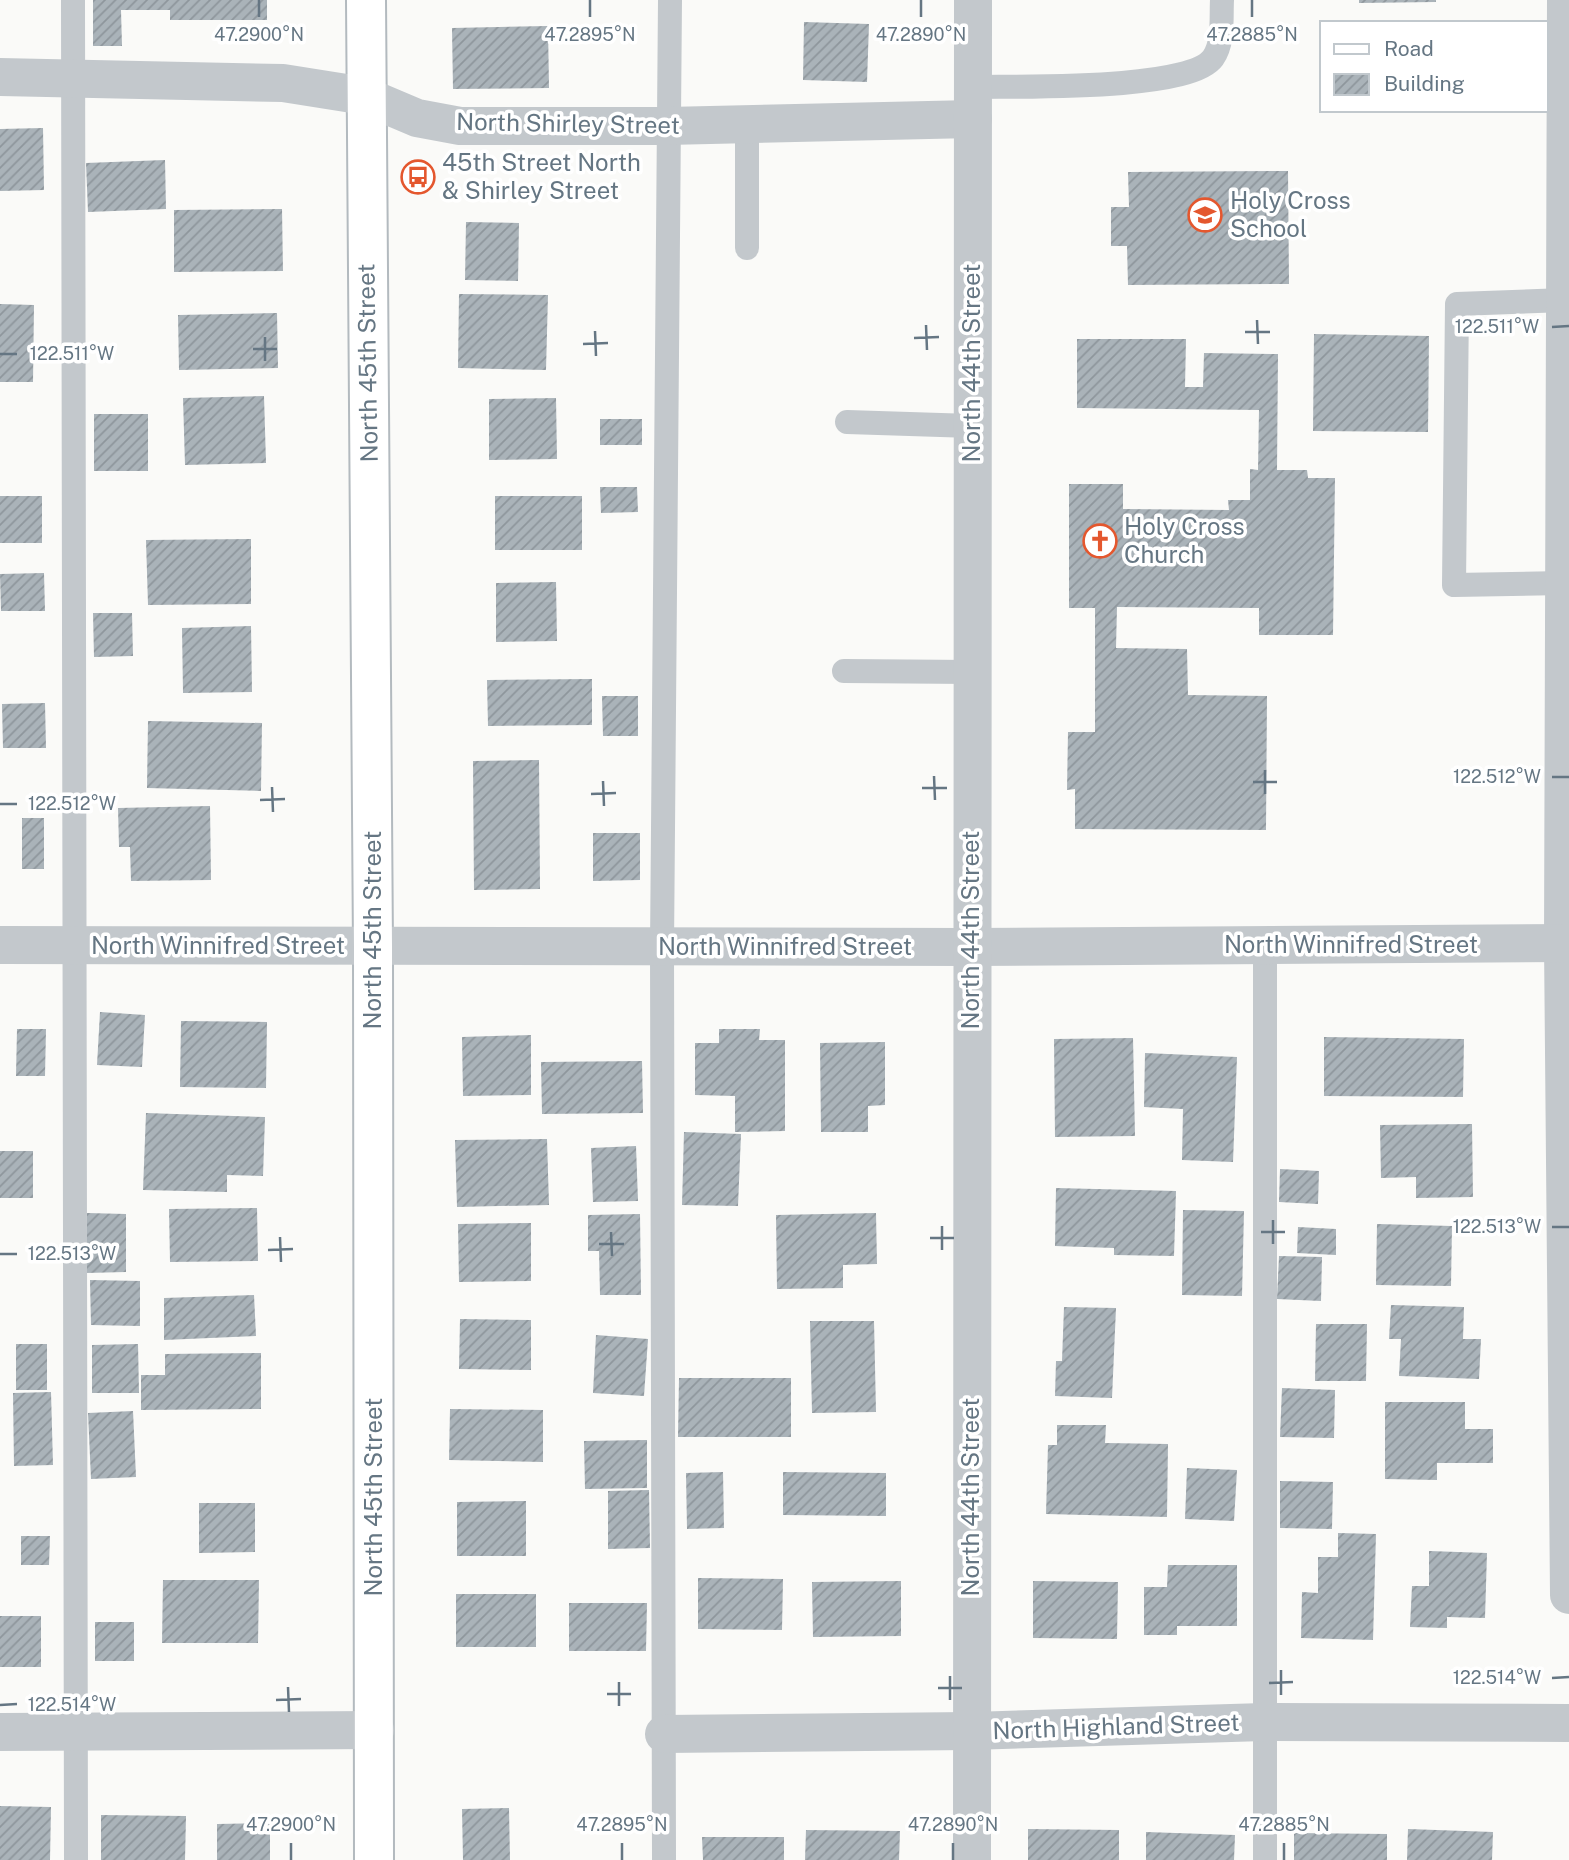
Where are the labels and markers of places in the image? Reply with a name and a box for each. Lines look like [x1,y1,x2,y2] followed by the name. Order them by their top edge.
[442,148,641,204] place label: 45th Street North & Shirley Street
[399,158,437,196] bus stop icon: 45th Street North & Shirley Street
[1230,186,1351,242] place label: Holy Cross School
[1186,196,1224,234] school or university icon: Holy Cross School
[1124,512,1245,568] place label: Holy Cross Church
[1081,522,1119,560] church icon: Holy Cross Church

